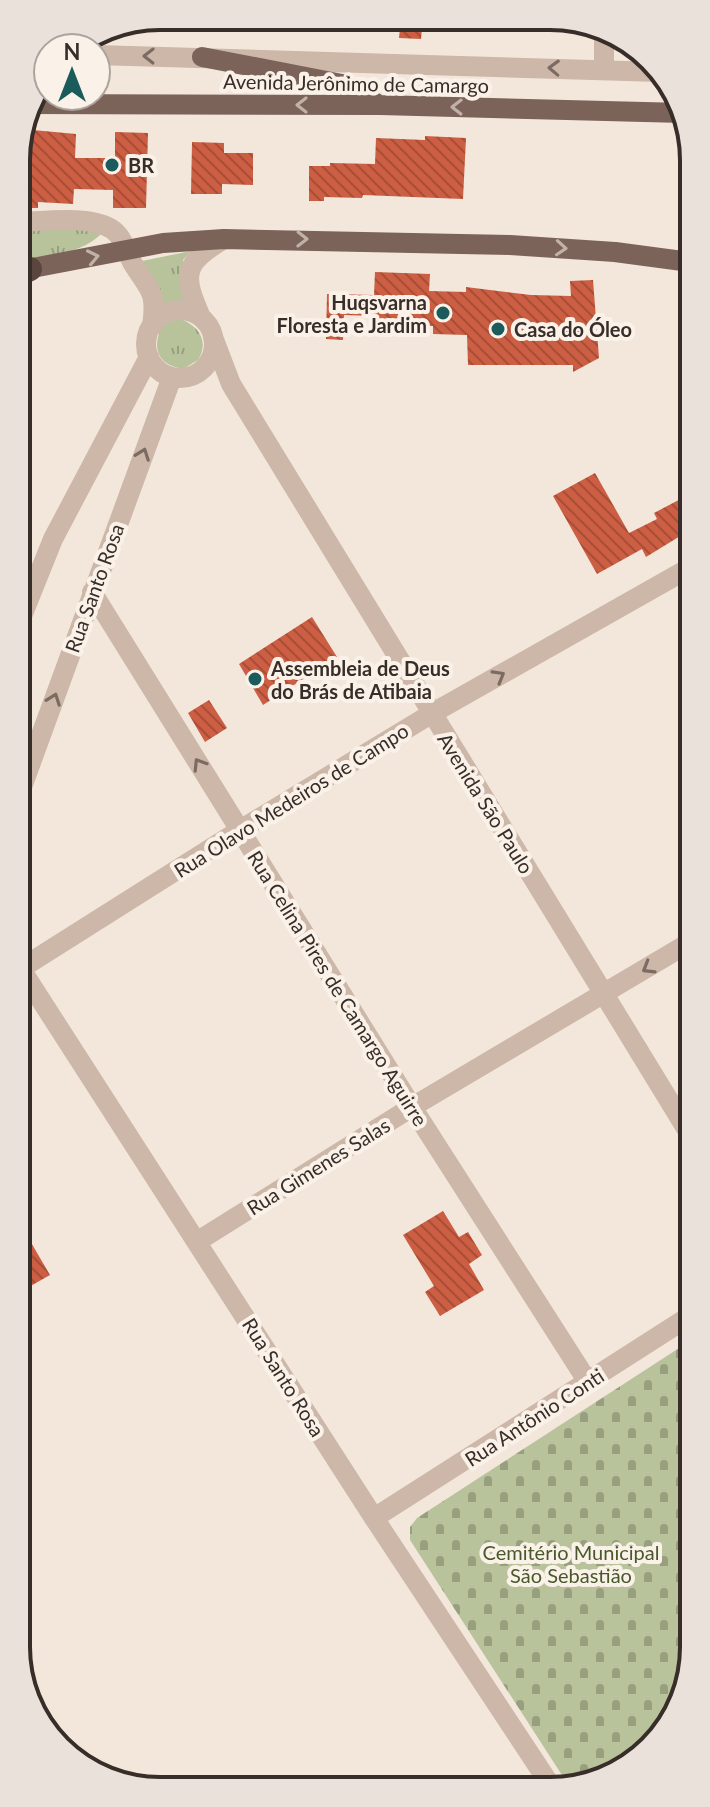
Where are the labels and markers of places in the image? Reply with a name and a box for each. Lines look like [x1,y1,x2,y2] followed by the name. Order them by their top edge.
[128,153,154,177] place label: BR
[103,156,121,174] marker: BR
[277,290,427,337] place label: Huqsvarna Floresta e Jardim
[434,304,452,322] marker: Huqsvarna Floresta e Jardim
[514,317,632,341] place label: Casa do Óleo
[489,320,507,338] marker: Casa do Óleo
[270,656,450,703] place label: Assembleia de Deus do Brás de Atibaia
[246,670,264,688] marker: Assembleia de Deus do Brás de Atibaia

